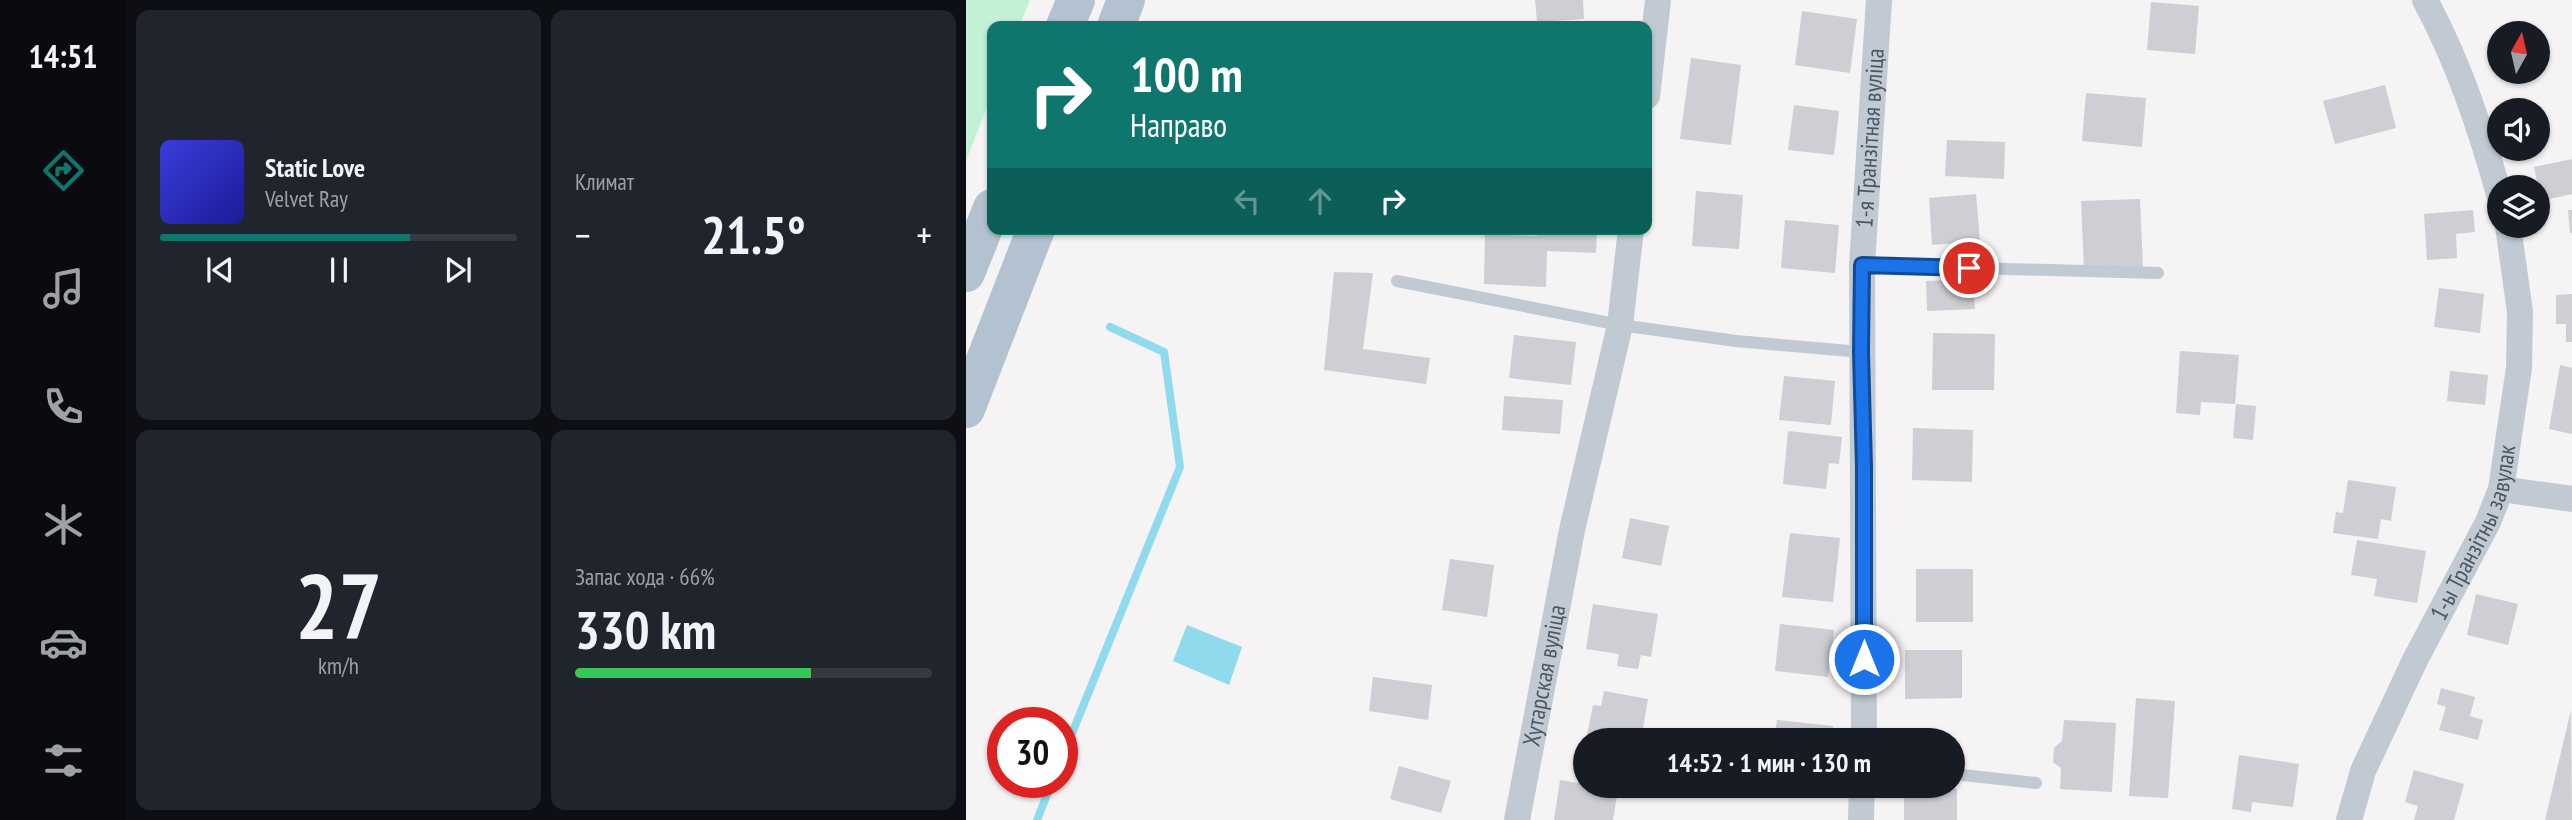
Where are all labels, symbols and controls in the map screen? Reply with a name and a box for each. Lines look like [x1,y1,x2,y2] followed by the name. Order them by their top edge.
[2487,21,2550,84] north arrow
[2487,21,2550,238] map controls
[28,35,98,77] text: 14:51
[1130,42,1243,106] text: 100 m
[1848,47,1891,229] street label: 1-я Транзітная вуліца
[1015,49,1106,140] icon: right
[2487,98,2550,161] button: sound
[1130,104,1227,146] text: Направо
[39,146,88,195] icon: directions
[265,151,365,184] text: Static Love
[575,167,634,196] text: Климат
[2487,175,2550,238] button: layers
[1228,182,1266,220] icon: left
[1301,182,1339,220] icon: ahead
[1374,182,1412,220] icon: right
[265,184,348,213] text: Velvet Ray
[701,201,806,268] text: 21.5°
[575,210,591,259] text: −
[916,210,932,259] text: +
[1939,238,1999,298] pin
[1950,249,1988,287] icon: arrive
[201,251,239,289] icon: previous
[320,251,358,289] icon: pause
[439,251,477,289] icon: next
[39,264,88,313] icon: music
[39,382,88,431] icon: phone
[2423,442,2522,626] street label: 1-ы Транзітны завулак
[39,500,88,549] icon: climate
[295,546,382,664] text: 27
[575,562,715,591] text: Запас хода · 66%
[575,596,716,663] text: 330 km
[1515,602,1573,749] street label: Хутарская вуліца
[39,618,88,667] icon: car
[1827,622,1901,696] position arrow
[318,651,359,680] text: km/h
[987,707,1078,798] speed limit sign: 30
[39,736,88,785] icon: filters
[1667,746,1871,779] text: 14:52 · 1 мин · 130 m

